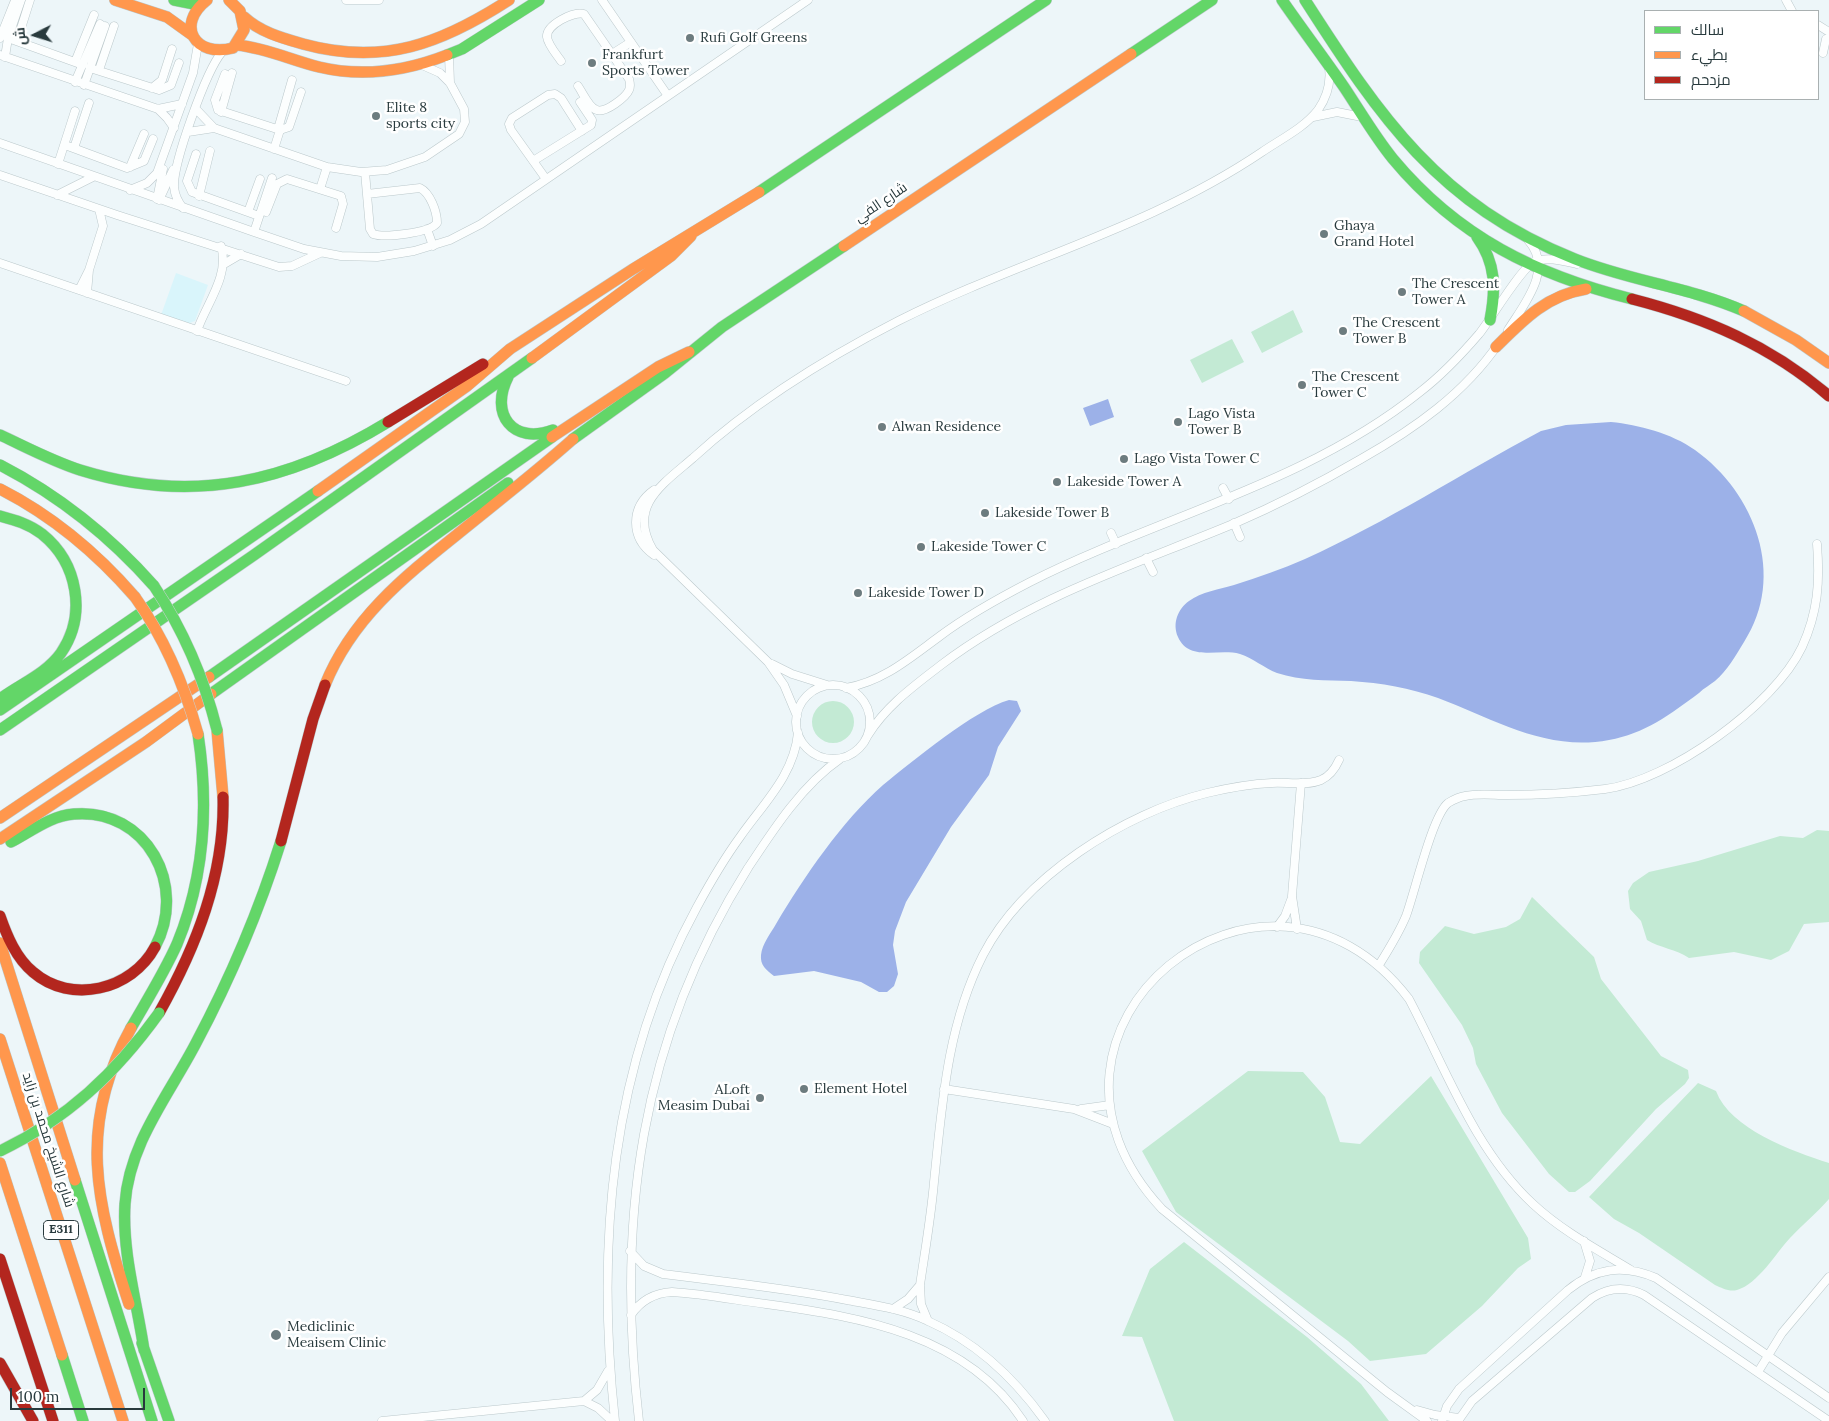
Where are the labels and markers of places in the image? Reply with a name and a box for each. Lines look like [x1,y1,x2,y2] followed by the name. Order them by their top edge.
[700,30,807,46] place label: Rufi Golf Greens
[684,32,696,44] marker: Rufi Golf Greens
[602,47,689,80] place label: Frankfurt Sports Tower
[586,57,598,69] marker: Frankfurt Sports Tower
[386,100,455,132] place label: Elite 8 sports city
[370,110,382,122] marker: Elite 8 sports city
[1334,218,1414,250] place label: Ghaya Grand Hotel
[1318,228,1330,240] marker: Ghaya Grand Hotel
[1412,276,1499,308] place label: The Crescent Tower A
[1396,286,1408,298] marker: The Crescent Tower A
[1353,315,1440,348] place label: The Crescent Tower B
[1337,325,1349,337] marker: The Crescent Tower B
[1312,369,1399,402] place label: The Crescent Tower C
[1296,379,1308,391] marker: The Crescent Tower C
[1188,406,1255,438] place label: Lago Vista Tower B
[1172,416,1184,428] marker: Lago Vista Tower B
[892,419,1001,435] place label: Alwan Residence
[876,421,888,433] marker: Alwan Residence
[1134,451,1259,467] place label: Lago Vista Tower C
[1118,453,1130,465] marker: Lago Vista Tower C
[1067,474,1181,490] place label: Lakeside Tower A
[1051,476,1063,488] marker: Lakeside Tower A
[995,505,1109,521] place label: Lakeside Tower B
[979,507,991,519] marker: Lakeside Tower B
[931,539,1046,555] place label: Lakeside Tower C
[915,541,927,553] marker: Lakeside Tower C
[868,585,984,601] place label: Lakeside Tower D
[852,587,864,599] marker: Lakeside Tower D
[814,1081,907,1097] place label: Element Hotel
[658,1082,750,1114] place label: ALoft Measim Dubai
[798,1083,810,1095] marker: Element Hotel
[754,1092,766,1104] marker: ALoft Measim Dubai
[287,1319,386,1351] place label: Mediclinic Meaisem Clinic
[269,1328,283,1342] marker: Mediclinic Meaisem Clinic

